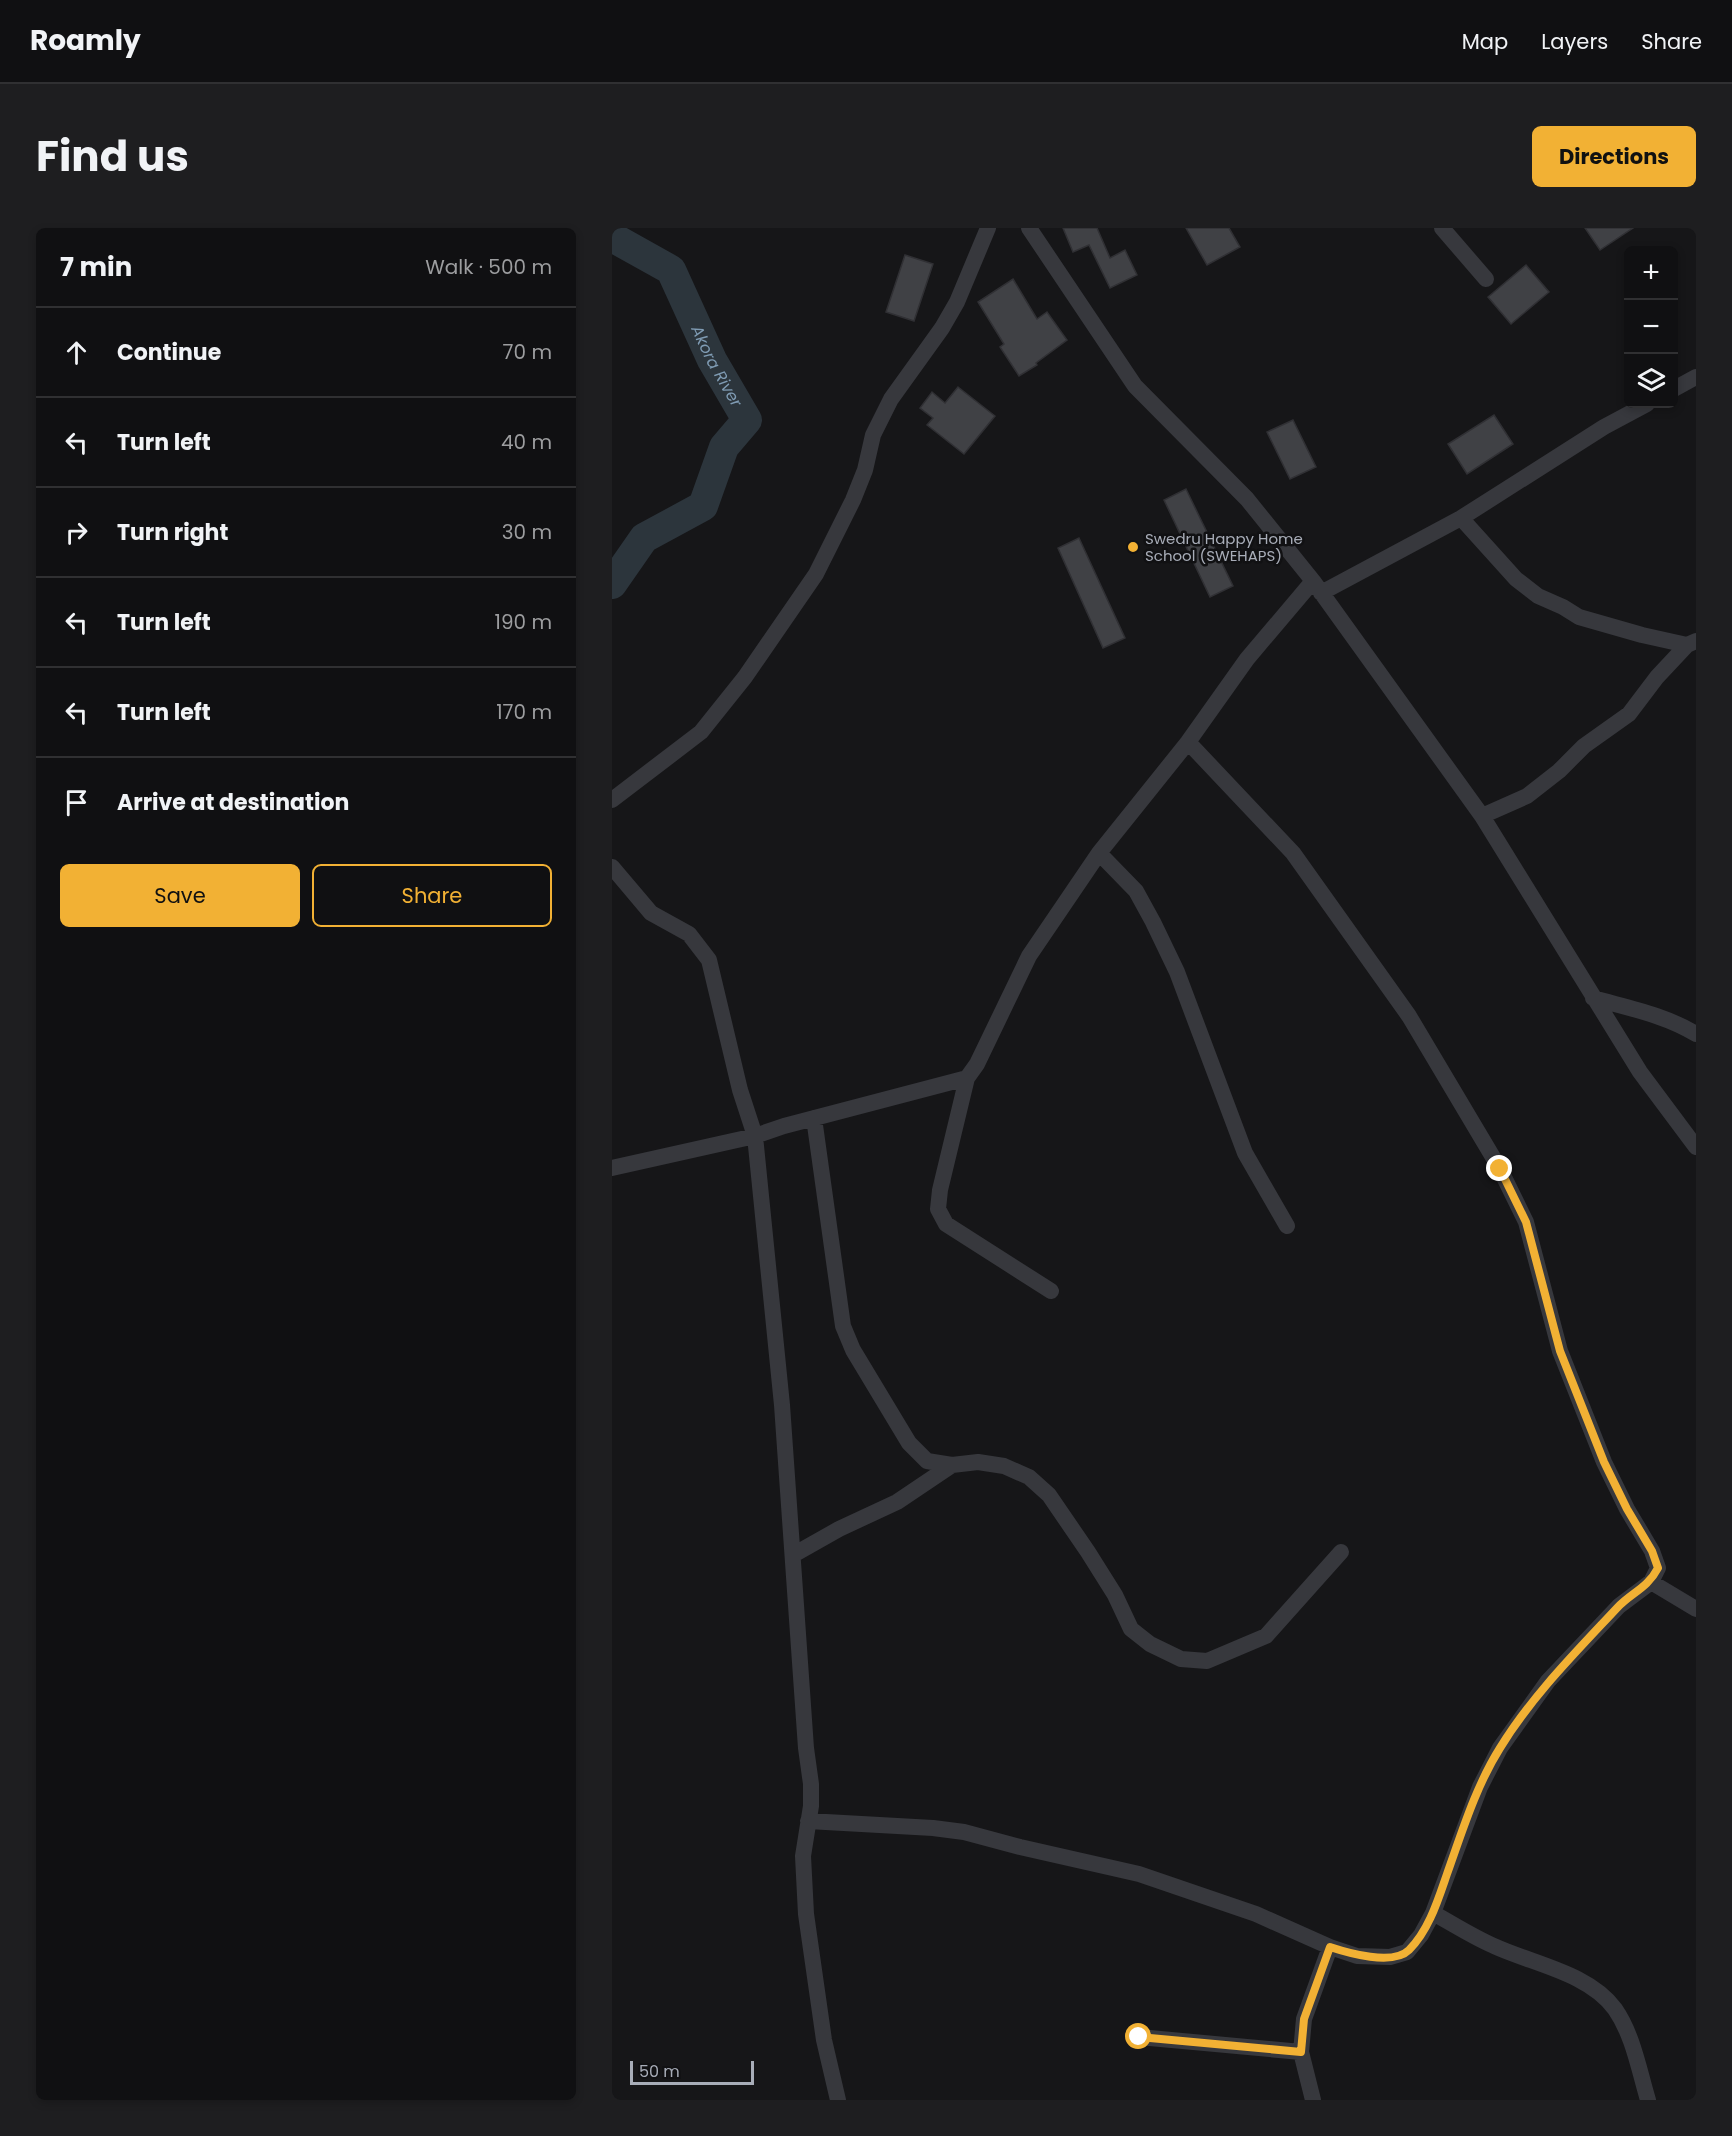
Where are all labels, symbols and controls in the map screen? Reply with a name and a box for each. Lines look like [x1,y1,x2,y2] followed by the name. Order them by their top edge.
[30,21,141,60] text: Roamly
[1462,27,1508,56] text: Map
[1541,27,1608,56] text: Layers
[1641,27,1702,56] text: Share
[1532,126,1696,187] button: Directions
[36,127,189,186] text: Find us
[1624,246,1678,408] map controls
[1624,246,1678,300] button: +
[60,249,132,285] text: 7 min
[425,253,552,281] text: Walk · 500 m
[1624,300,1678,354] button: −
[686,320,749,412] water label: Akora River
[60,336,93,369] icon: ahead
[117,337,221,368] text: Continue
[503,338,552,366] text: 70 m
[1624,354,1678,408] button: layers
[60,426,93,459] icon: left
[117,427,211,458] text: Turn left
[501,428,552,456] text: 40 m
[60,516,93,549] icon: right
[117,517,228,548] text: Turn right
[502,518,552,546] text: 30 m
[1145,528,1303,566] place label: Swedru Happy Home School (SWEHAPS)
[1126,540,1140,554] marker: Swedru Happy Home School (SWEHAPS)
[60,606,93,639] icon: left
[117,607,211,638] text: Turn left
[495,608,552,636] text: 190 m
[60,696,93,729] icon: left
[117,697,211,728] text: Turn left
[496,698,552,726] text: 170 m
[60,786,93,819] icon: arrive
[117,787,349,818] text: Arrive at destination
[60,864,300,927] button: Save
[312,864,552,927] button: Share
[1486,1155,1512,1181] route end
[1125,2023,1151,2049] route start
[630,2058,754,2086] scale bar
[639,2060,680,2083] text: 50 m

